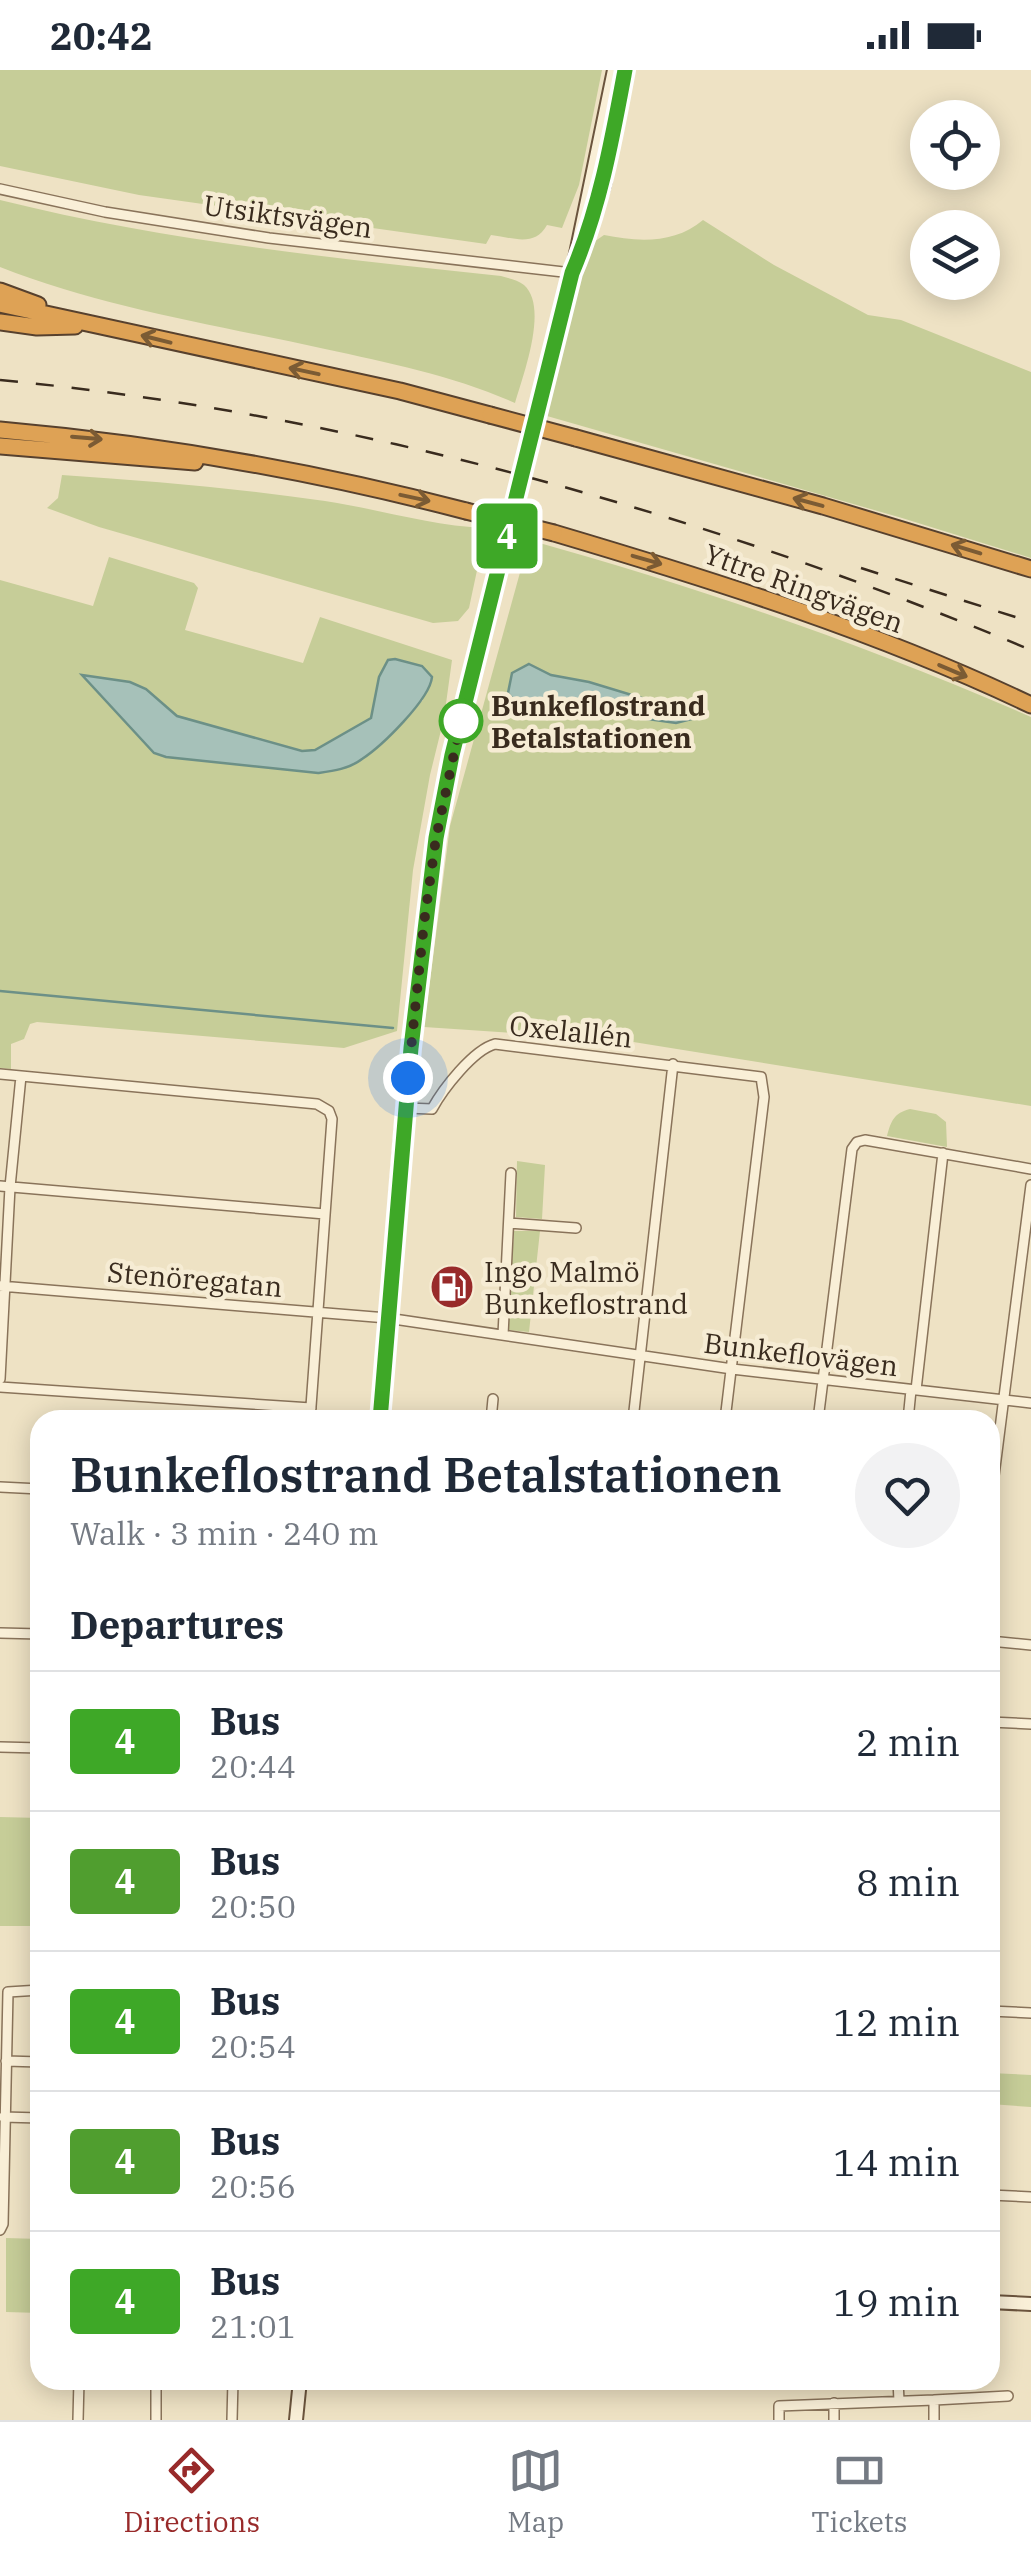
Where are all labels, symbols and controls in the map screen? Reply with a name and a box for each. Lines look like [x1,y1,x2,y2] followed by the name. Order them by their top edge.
[50,11,153,60] text: 20:42
[910,100,1000,300] map controls
[910,100,1000,190] button: locate
[201,186,375,246] street label: Utsiktsvägen
[910,210,1000,300] button: layers
[141,329,173,347] one-way arrow
[289,361,321,380] one-way arrow
[70,428,103,447] one-way arrow
[398,490,430,508] one-way arrow
[793,491,824,510] one-way arrow
[474,504,540,568] line badge: 4
[496,513,518,559] text: 4
[699,535,909,641] street label: Yttre Ringvägen
[951,539,983,557] one-way arrow
[631,552,662,570] one-way arrow
[937,663,968,681] one-way arrow
[491,687,705,756] place label: Bunkeflostrand Betalstationen
[440,700,482,742] marker: Bunkeflostrand Betalstationen
[508,1006,634,1056] street label: Oxelallén
[383,1053,433,1103] your location
[106,1253,284,1305] street label: Stenöregatan
[484,1253,688,1322] place label: Ingo Malmö Bunkeflostrand
[429,1264,475,1310] fuel station icon: Ingo Malmö Bunkeflostrand
[702,1324,900,1384] street label: Bunkeflovägen
[70,1443,782,1505] text: Bunkeflostrand Betalstationen
[855,1443,960,1548] button: heart
[70,1512,378,1554] text: Walk · 3 min · 240 m
[70,1600,284,1649] text: Departures
[210,1696,280,1745] text: Bus
[856,1717,960,1766] text: 2 min
[114,1718,136,1764] text: 4
[210,1745,296,1787] text: 20:44
[210,1836,280,1885] text: Bus
[856,1857,960,1906] text: 8 min
[114,1858,136,1904] text: 4
[210,1885,296,1927] text: 20:50
[210,1976,280,2025] text: Bus
[833,1997,960,2046] text: 12 min
[114,1998,136,2044] text: 4
[210,2025,296,2067] text: 20:54
[210,2116,280,2165] text: Bus
[833,2137,960,2186] text: 14 min
[114,2138,136,2184] text: 4
[210,2165,296,2207] text: 20:56
[210,2256,280,2305] text: Bus
[833,2277,960,2326] text: 19 min
[114,2278,136,2324] text: 4
[210,2305,296,2347] text: 21:01
[124,2443,260,2540] tab: Directions
[507,2443,564,2540] tab: Map
[811,2443,907,2540] tab: Tickets

